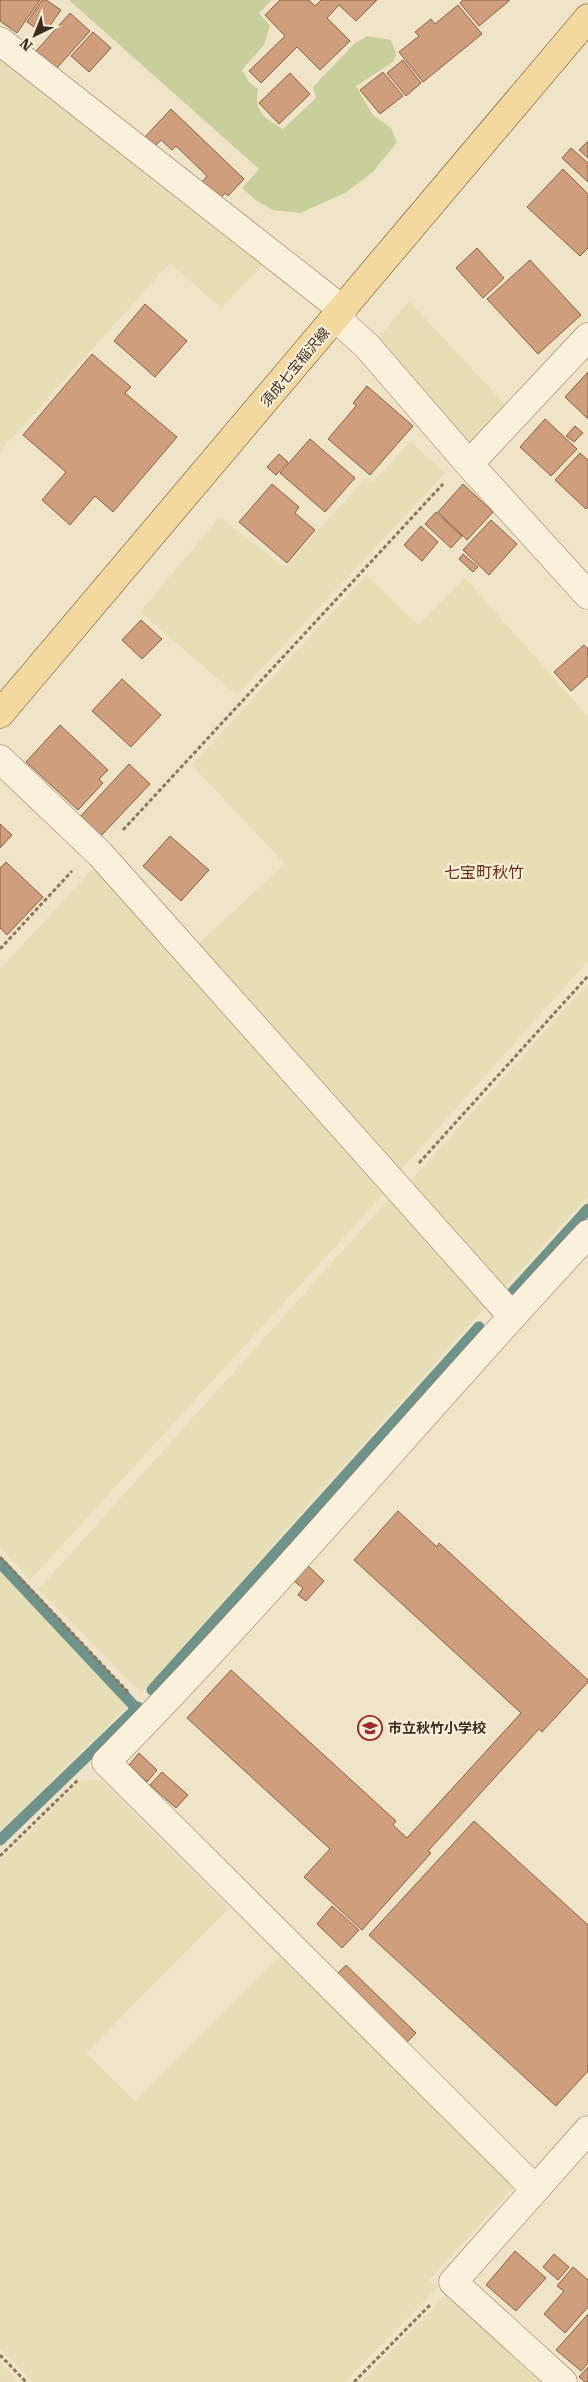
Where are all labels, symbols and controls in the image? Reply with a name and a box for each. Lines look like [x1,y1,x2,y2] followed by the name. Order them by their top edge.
[10,10,60,60] north arrow
[17,35,36,54] text: N
[257,324,333,410] street label: 須成七宝稲沢線
[444,863,524,882] district label: 七宝町秋竹
[357,1715,383,1741] school or university icon: 市立秋竹小学校
[388,1720,486,1736] place label: 市立秋竹小学校

